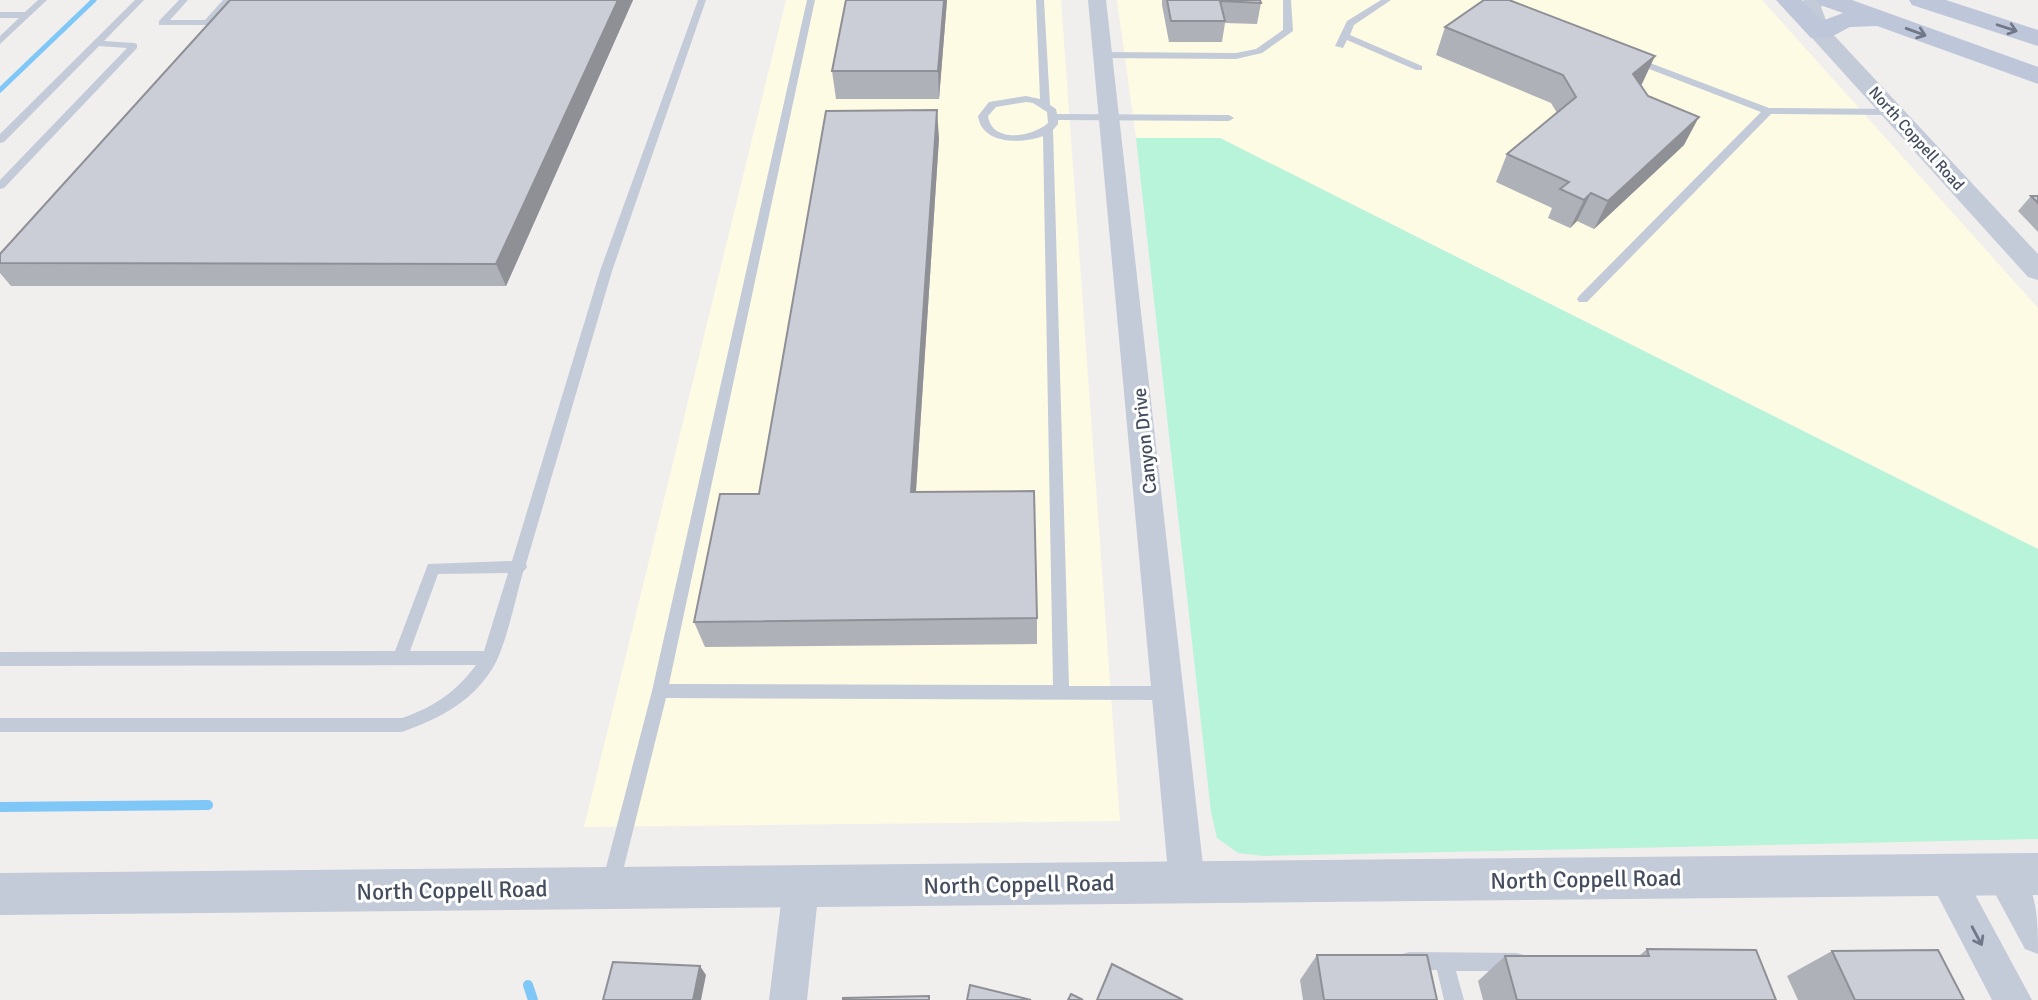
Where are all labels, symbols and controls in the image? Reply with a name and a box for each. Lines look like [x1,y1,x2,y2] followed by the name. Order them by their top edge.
[1996,22,2018,35] one-way arrow
[1905,27,1927,39] one-way arrow
[1864,83,1968,195] street label: North Coppell Road
[1127,387,1163,495] street label: Canyon Drive
[1490,863,1682,896] street label: North Coppell Road
[923,868,1115,901] street label: North Coppell Road
[356,874,548,907] street label: North Coppell Road
[1970,925,1984,945] one-way arrow

